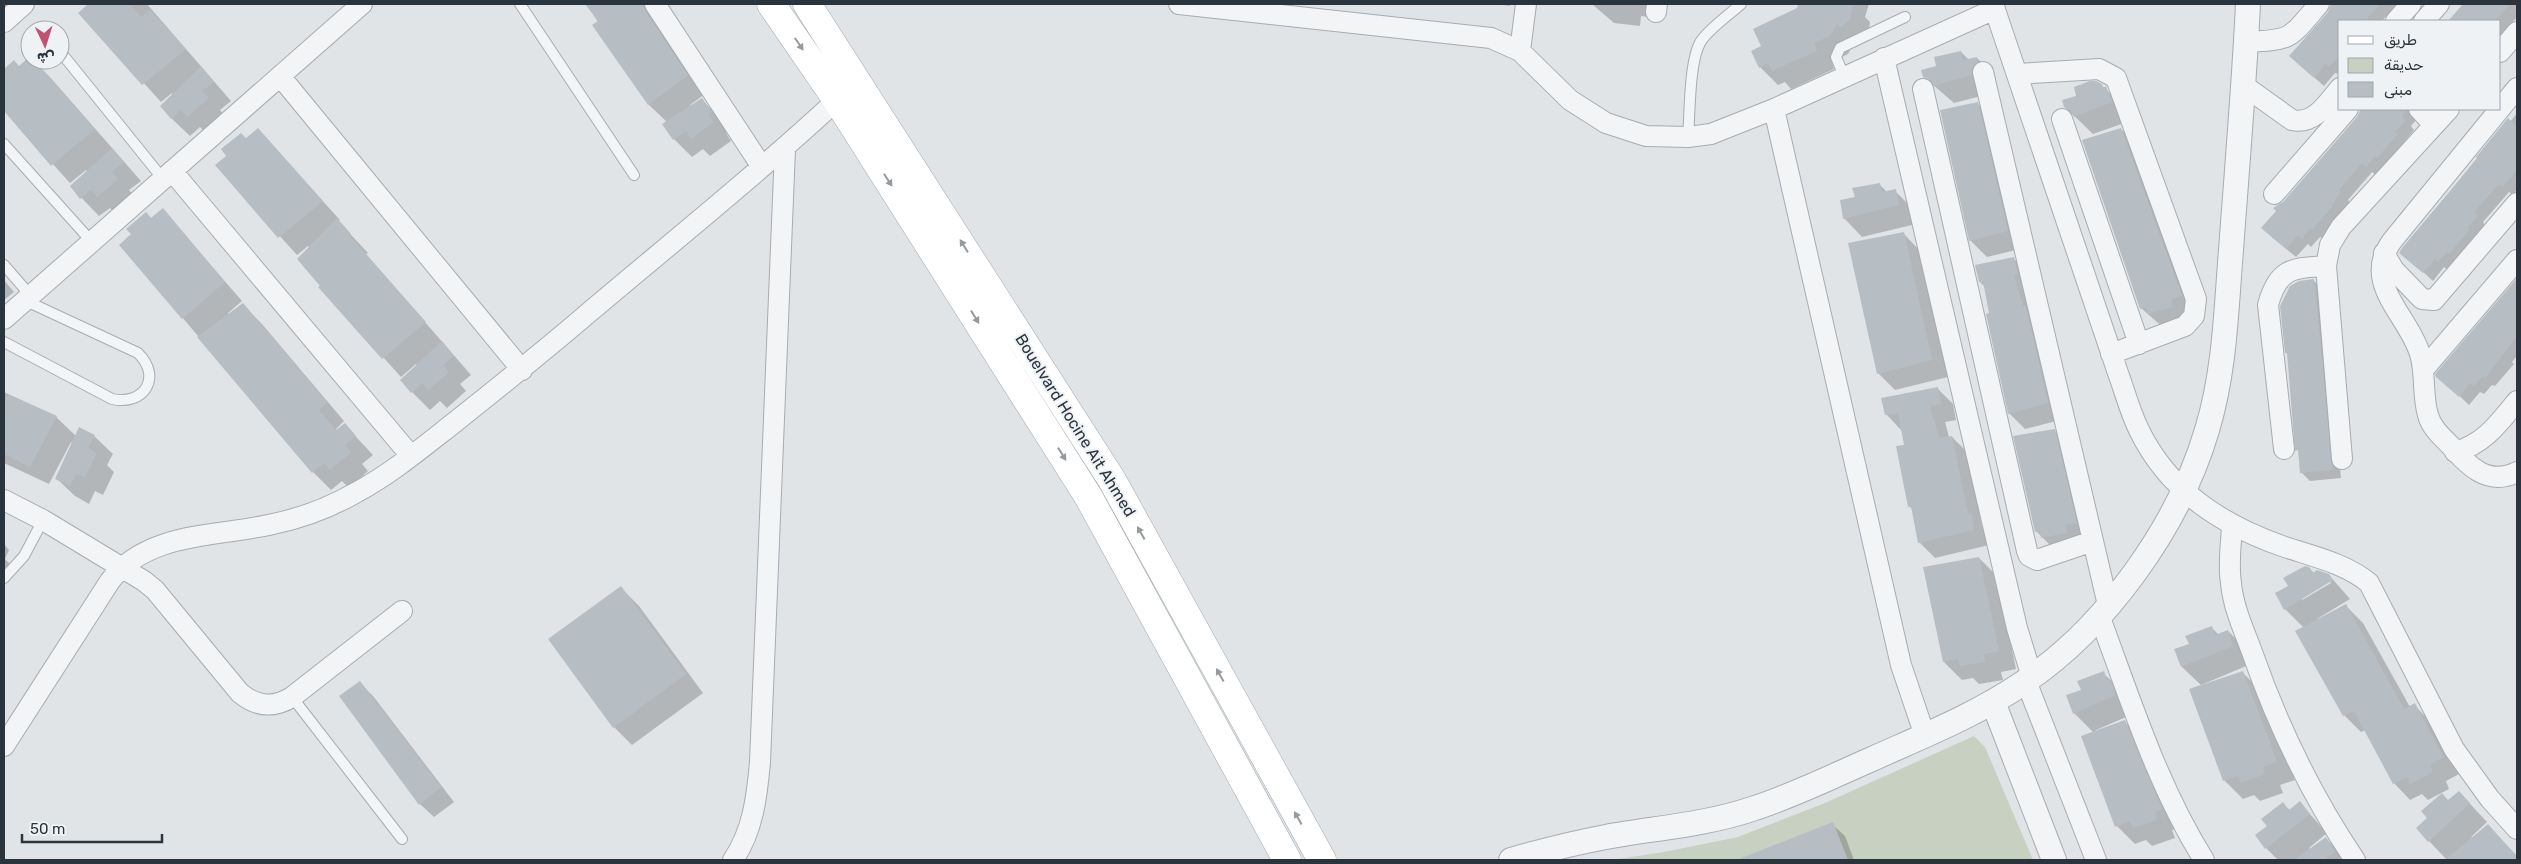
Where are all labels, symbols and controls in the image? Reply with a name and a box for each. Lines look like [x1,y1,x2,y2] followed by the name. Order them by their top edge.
[20,20,70,70] north arrow
[2338,20,2501,110] legend
[2384,31,2417,49] text: طريق
[794,37,803,51] one-way arrow
[36,48,55,67] text: ش
[2384,56,2424,74] text: حديقة
[2384,81,2412,99] text: مبنى
[883,173,893,186] one-way arrow
[959,239,968,253] one-way arrow
[970,310,980,323] one-way arrow
[1011,330,1140,520] street label: Bouelvard Hocine Ait Ahmed
[1057,448,1067,461] one-way arrow
[1137,526,1146,539] one-way arrow
[1215,669,1224,682] one-way arrow
[1294,810,1302,825] one-way arrow
[22,812,162,844] scale bar
[30,820,65,838] text: 50 m

